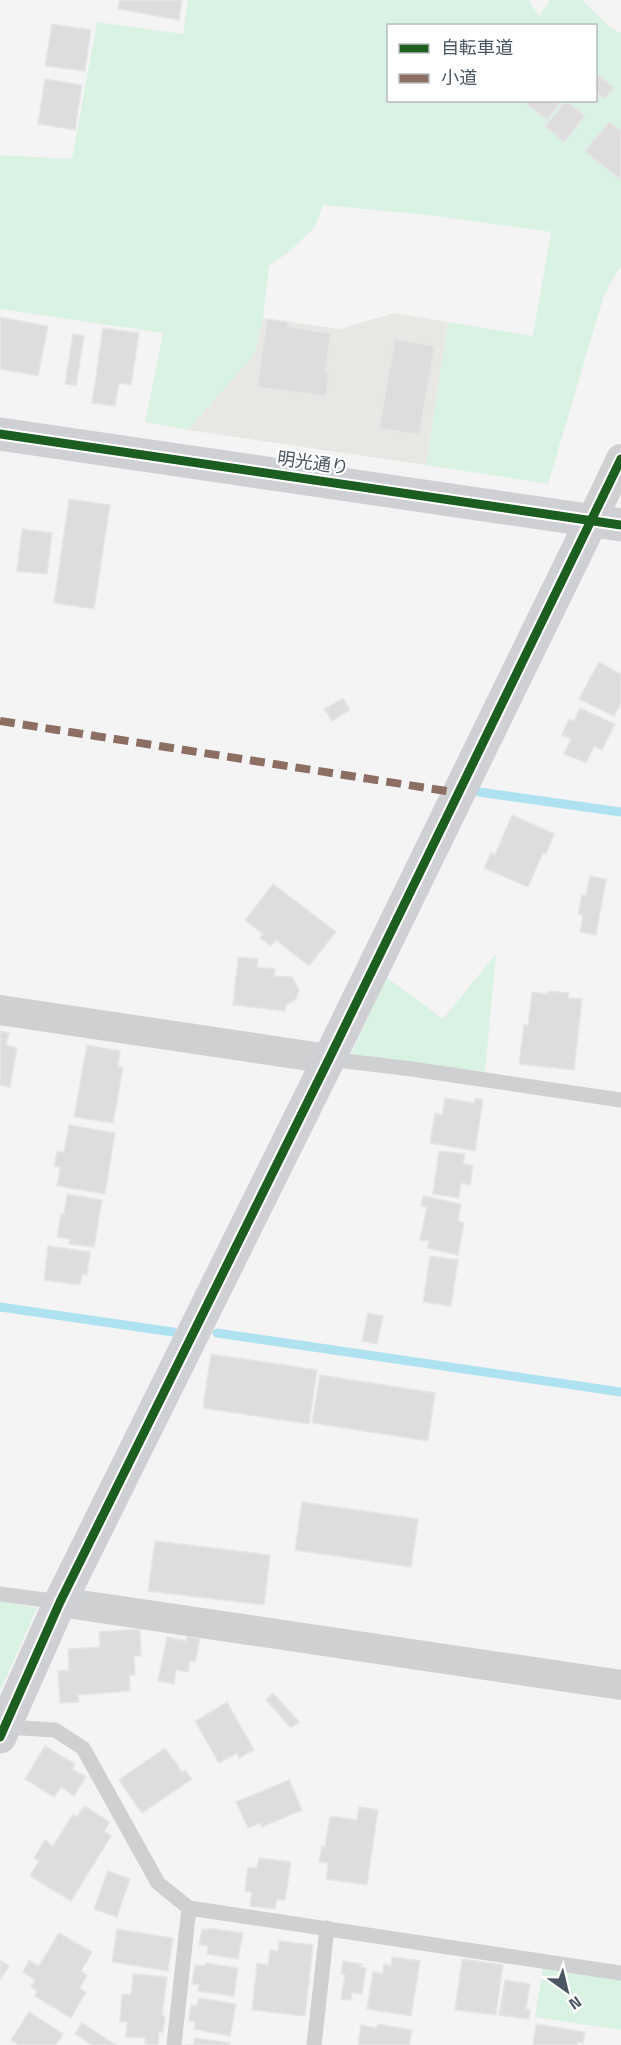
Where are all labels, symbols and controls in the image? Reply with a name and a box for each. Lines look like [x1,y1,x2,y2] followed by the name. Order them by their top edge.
[387,24,597,102] legend
[441,34,513,61] text: 自転車道
[441,64,477,91] text: 小道
[276,444,351,481] street label: 明光通り
[537,1961,597,2021] north arrow
[564,1990,587,2016] text: N

